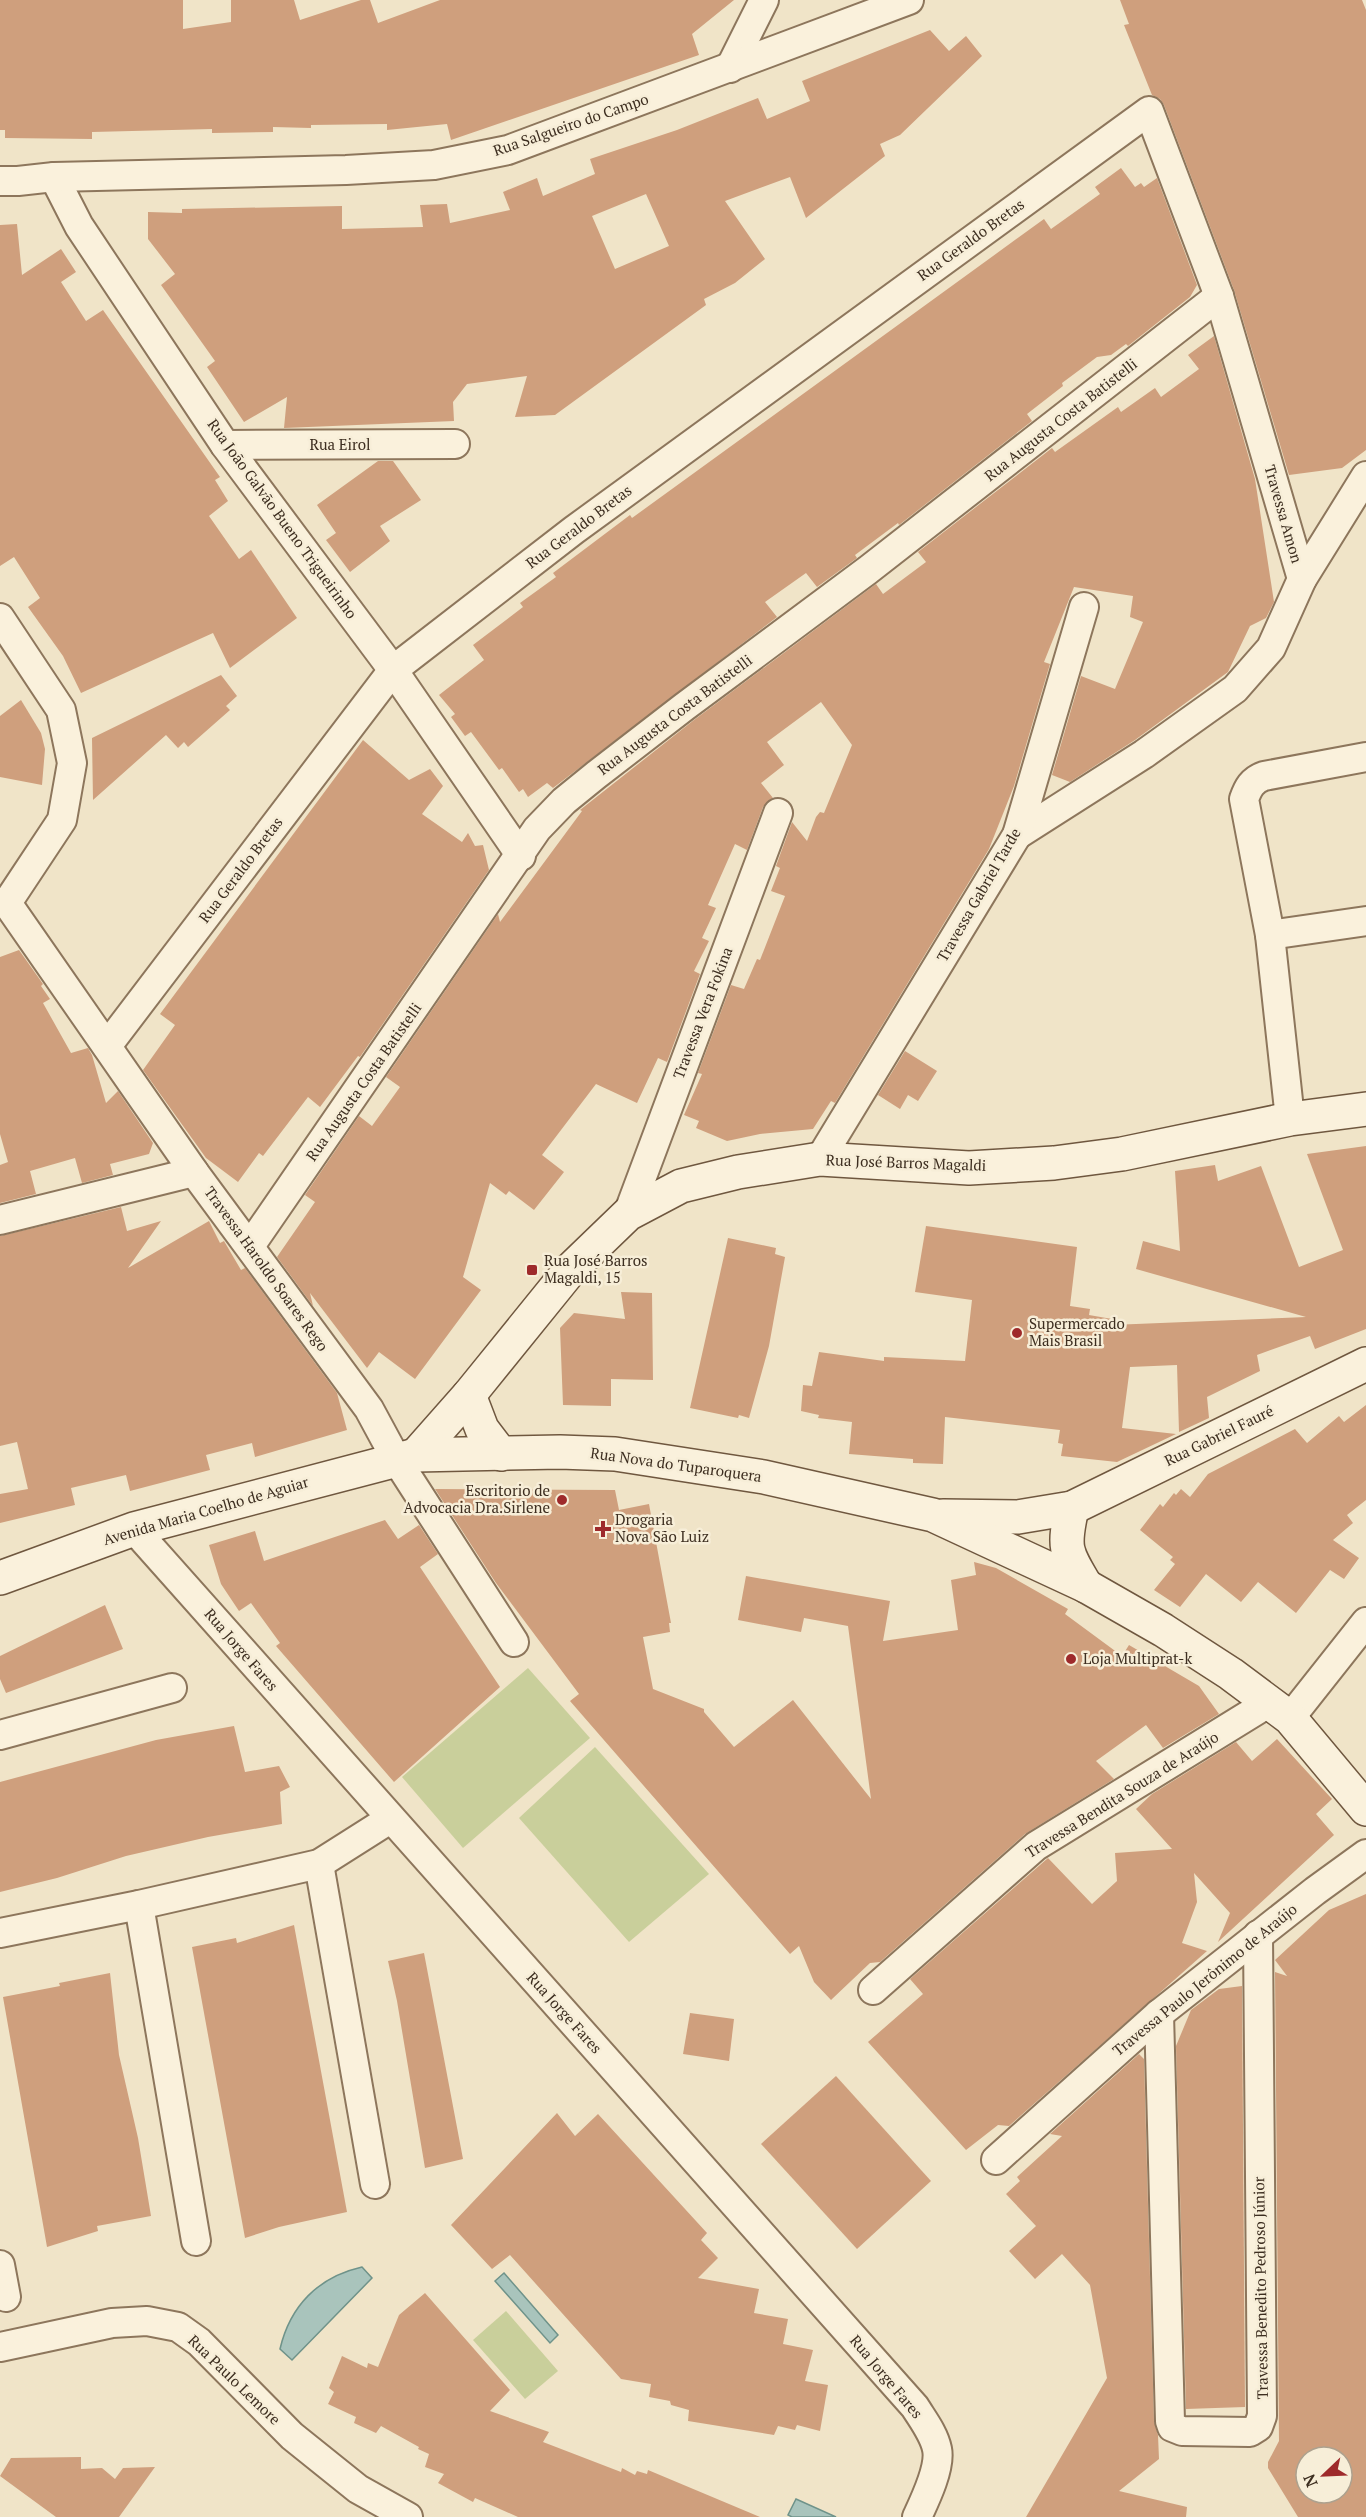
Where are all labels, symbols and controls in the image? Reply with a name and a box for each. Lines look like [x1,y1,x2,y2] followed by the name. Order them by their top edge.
[490,88,651,160] street label: Rua Salgueiro do Campo
[913,194,1028,285] street label: Rua Geraldo Bretas
[980,353,1141,485] street label: Rua Augusta Costa Batistelli
[204,415,362,622] street label: Rua João Galvão Bueno Trigueirinho
[309,434,371,454] street label: Rua Eirol
[1260,462,1308,565] street label: Travessa Amon
[521,480,635,573] street label: Rua Geraldo Bretas
[593,649,756,779] street label: Rua Augusta Costa Batistelli
[194,812,287,926] street label: Rua Geraldo Bretas
[932,824,1025,965] street label: Travessa Gabriel Tarde
[668,944,737,1081] street label: Travessa Vera Fokina
[301,998,425,1164] street label: Rua Augusta Costa Batistelli
[825,1149,987,1175] street label: Rua José Barros Magaldi
[200,1182,333,1355] street label: Travessa Haroldo Soares Rego
[544,1250,648,1287] place label: Rua José Barros Magaldi, 15
[525,1263,539,1277] marker: Rua José Barros Magaldi, 15
[1029,1313,1125,1350] place label: Supermercado Mais Brasil
[1010,1326,1024,1340] marker: Supermercado Mais Brasil
[1161,1400,1276,1470] street label: Rua Gabriel Fauré
[589,1442,763,1486] street label: Rua Nova do Tuparoquera
[101,1471,311,1549] street label: Avenida Maria Coelho de Aguiar
[404,1480,550,1517] place label: Escritorio de Advocacia Dra.Sirlene
[555,1493,569,1507] marker: Escritorio de Advocacia Dra.Sirlene
[615,1509,709,1546] place label: Drogaria Nova São Luiz
[596,1522,610,1536] marker: Drogaria Nova São Luiz
[200,1604,283,1695] street label: Rua Jorge Fares
[1083,1648,1192,1668] place label: Loja Multiprat-k
[1064,1652,1078,1666] marker: Loja Multiprat-k
[1021,1726,1222,1862] street label: Travessa Bendita Souza de Araújo
[1108,1898,1301,2060] street label: Travessa Paulo Jerônimo de Araújo
[523,1967,607,2057] street label: Rua Jorge Fares
[1248,2176,1272,2400] street label: Travessa Benedito Pedroso Júnior
[184,2330,285,2429] street label: Rua Paulo Lemore
[846,2330,928,2422] street label: Rua Jorge Fares
[1294,2445,1354,2505] north arrow
[1298,2471,1323,2491] text: N

